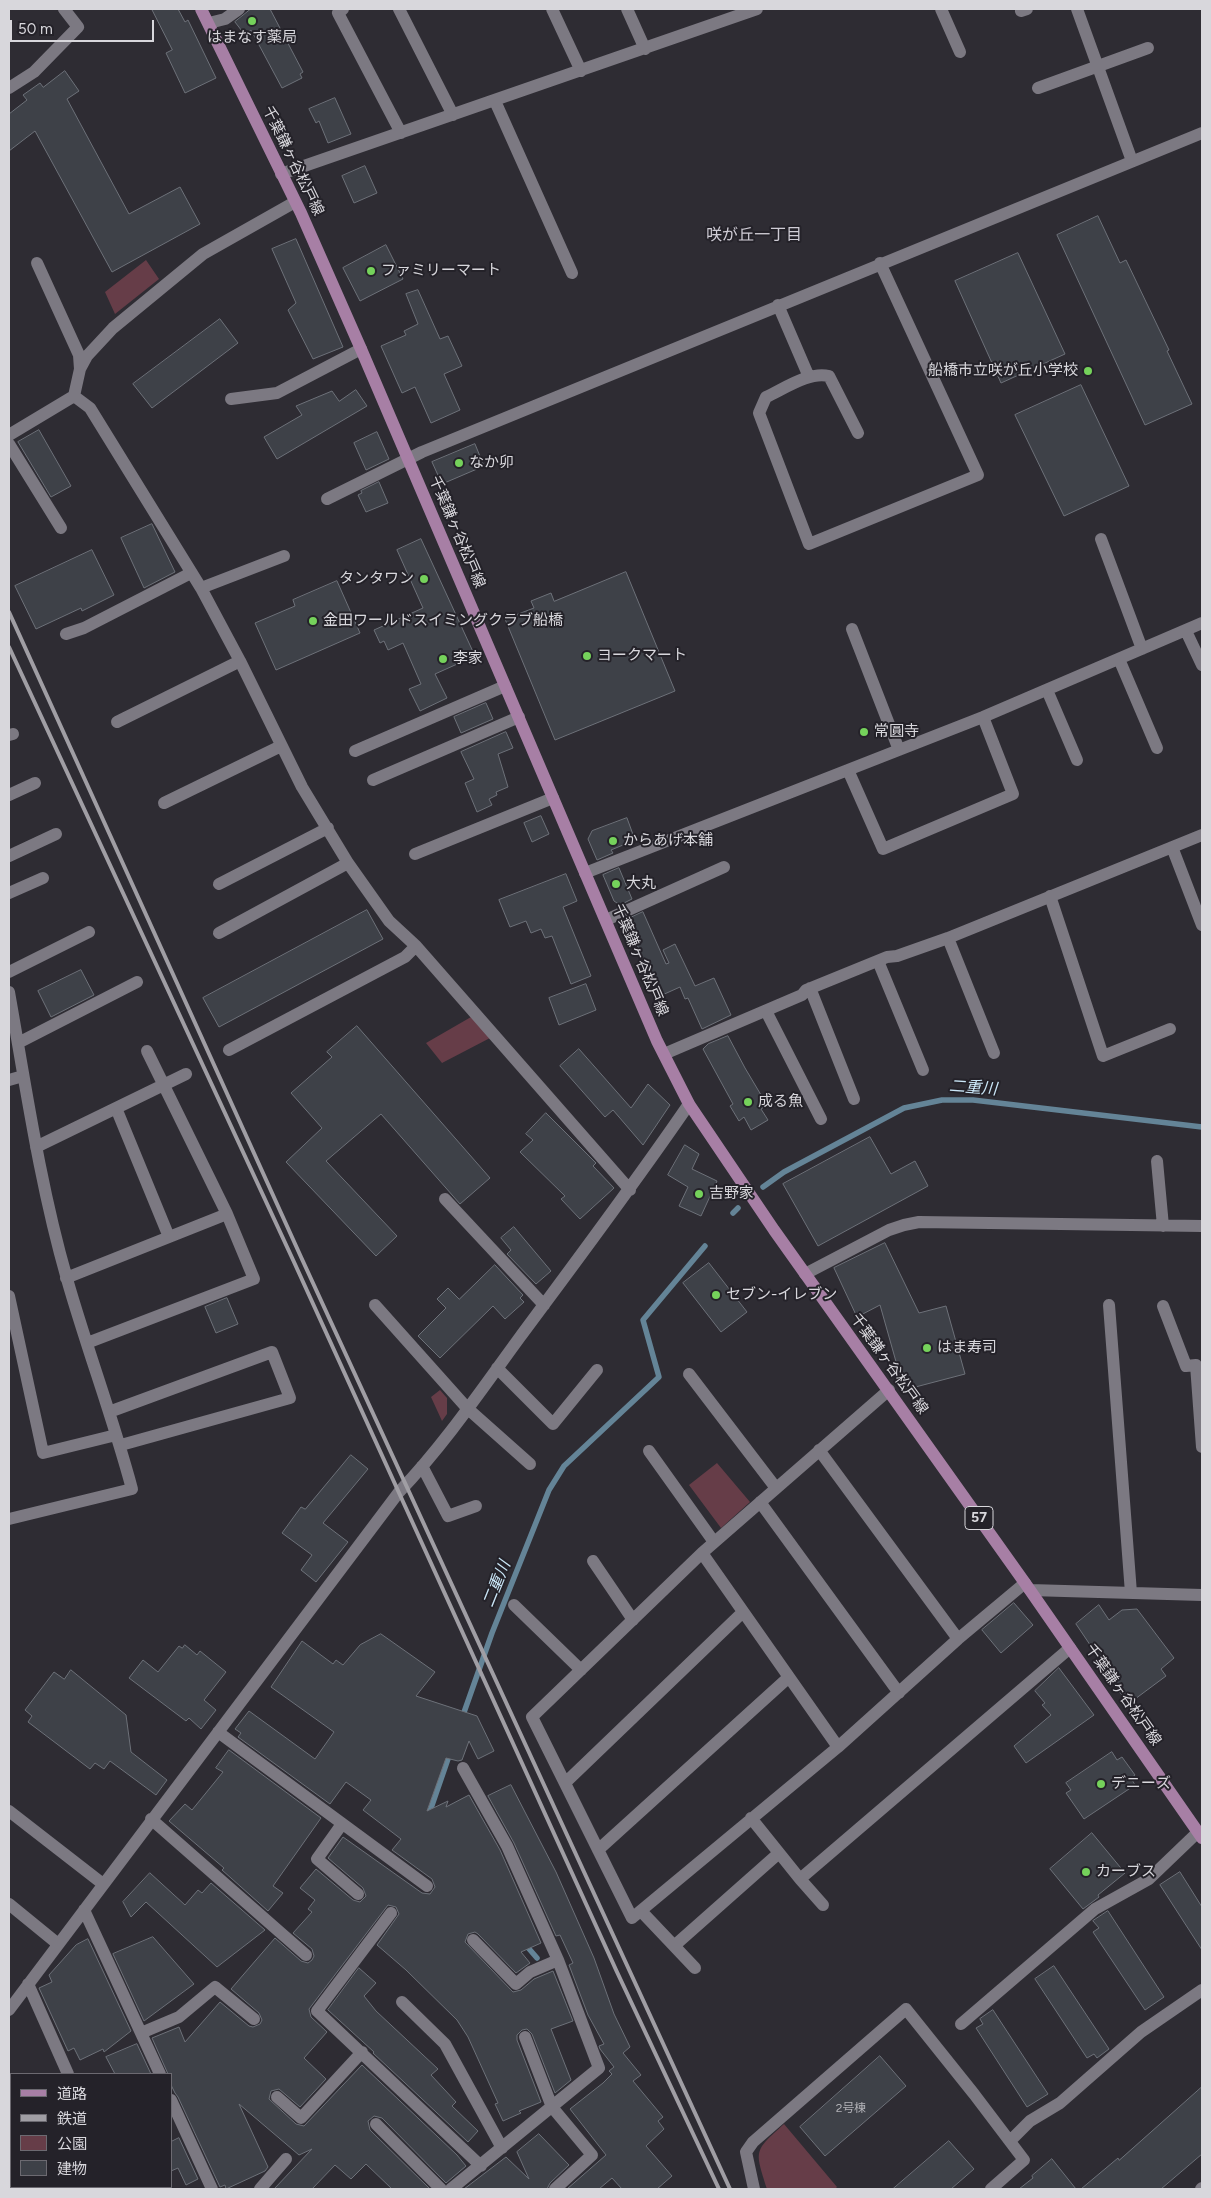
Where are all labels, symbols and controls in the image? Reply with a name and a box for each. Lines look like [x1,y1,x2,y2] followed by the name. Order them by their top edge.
[12,10,156,42] scale bar
[246,15,258,27] marker: はまなす薬局
[18,20,53,38] text: 50 m
[207,29,297,47] place label: はまなす薬局
[259,103,327,219] street label: 千葉鎌ヶ谷松戸線
[706,225,802,245] district label: 咲が丘一丁目
[381,262,501,280] place label: ファミリーマート
[365,265,377,277] marker: ファミリーマート
[928,362,1078,380] place label: 船橋市立咲が丘小学校
[1082,365,1094,377] marker: 船橋市立咲が丘小学校
[469,454,514,472] place label: なか卯
[453,457,465,469] marker: なか卯
[425,473,489,591] street label: 千葉鎌ヶ谷松戸線
[339,570,414,588] place label: タンタワン
[418,573,430,585] marker: タンタワン
[323,612,563,630] place label: 金田ワールドスイミングクラブ船橋
[307,615,319,627] marker: 金田ワールドスイミングクラブ船橋
[597,647,687,665] place label: ヨークマート
[453,650,483,668] place label: 李家
[581,650,593,662] marker: ヨークマート
[437,653,449,665] marker: 李家
[874,723,919,741] place label: 常圓寺
[858,726,870,738] marker: 常圓寺
[623,832,713,850] place label: からあげ本舗
[607,835,619,847] marker: からあげ本舗
[626,875,656,893] place label: 大丸
[610,878,622,890] marker: 大丸
[608,901,672,1019] street label: 千葉鎌ヶ谷松戸線
[948,1077,998,1099] water label: 二重川
[758,1093,803,1111] place label: 成る魚
[742,1096,754,1108] marker: 成る魚
[709,1185,754,1203] place label: 吉野家
[693,1188,705,1200] marker: 吉野家
[726,1286,837,1304] place label: セブン-イレブン
[710,1289,722,1301] marker: セブン-イレブン
[846,1310,932,1418] street label: 千葉鎌ヶ谷松戸線
[937,1339,997,1357] place label: はま寿司
[921,1342,933,1354] marker: はま寿司
[965,1506,993,1530] road number: 57
[479,1558,515,1610] water label: 二重川
[1081,1641,1165,1749] street label: 千葉鎌ヶ谷松戸線
[1111,1775,1171,1793] place label: デニーズ
[1095,1778,1107,1790] marker: デニーズ
[1096,1863,1156,1881] place label: カーブス
[1080,1866,1092,1878] marker: カーブス
[10,2073,172,2188] legend
[57,2085,87,2103] text: 道路
[836,2101,866,2115] house number: 2号棟
[57,2110,87,2128] text: 鉄道
[57,2135,87,2153] text: 公園
[57,2160,87,2178] text: 建物

